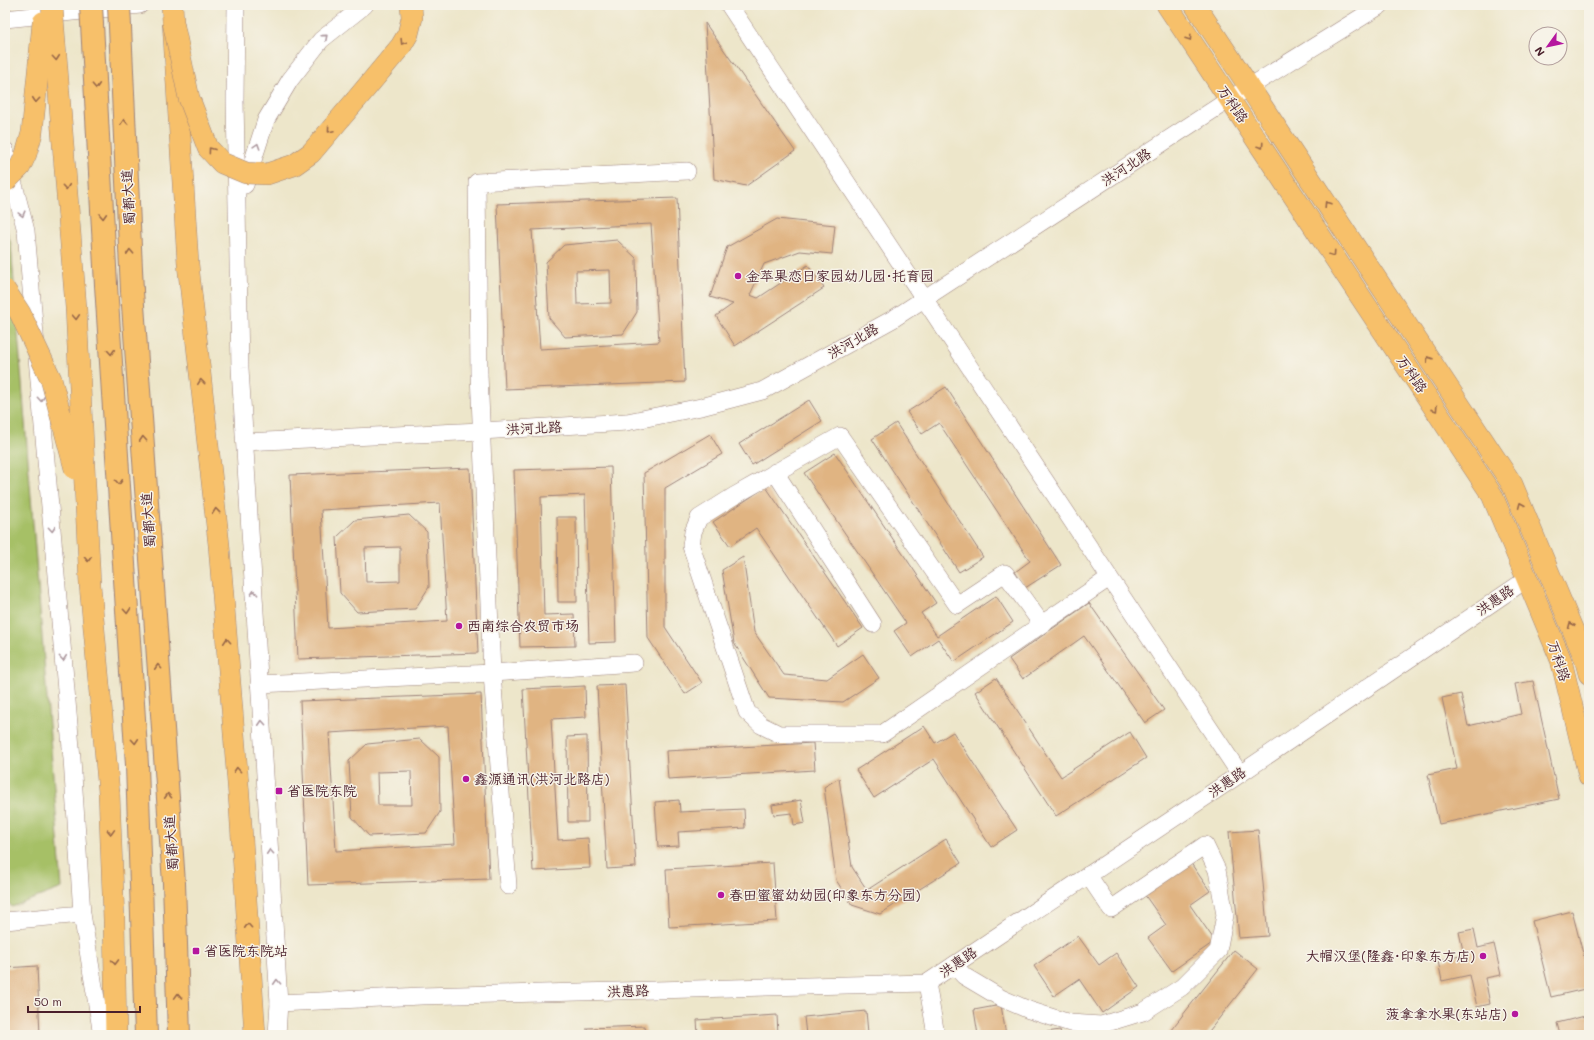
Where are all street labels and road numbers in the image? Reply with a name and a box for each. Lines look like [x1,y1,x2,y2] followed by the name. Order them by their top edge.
[1214,81,1253,126] street label: 万科路
[1097,143,1154,190] street label: 洪河北路
[117,169,138,225] street label: 蜀都大道
[824,318,882,363] street label: 洪河北路
[1393,351,1432,396] street label: 万科路
[506,417,562,438] street label: 洪河北路
[136,491,159,549] street label: 蜀都大道
[1472,580,1517,619] street label: 洪惠路
[1544,638,1575,684] street label: 万科路
[1204,762,1249,801] street label: 洪惠路
[159,814,182,872] street label: 蜀都大道
[935,942,980,981] street label: 洪惠路
[607,980,649,1001] street label: 洪惠路

